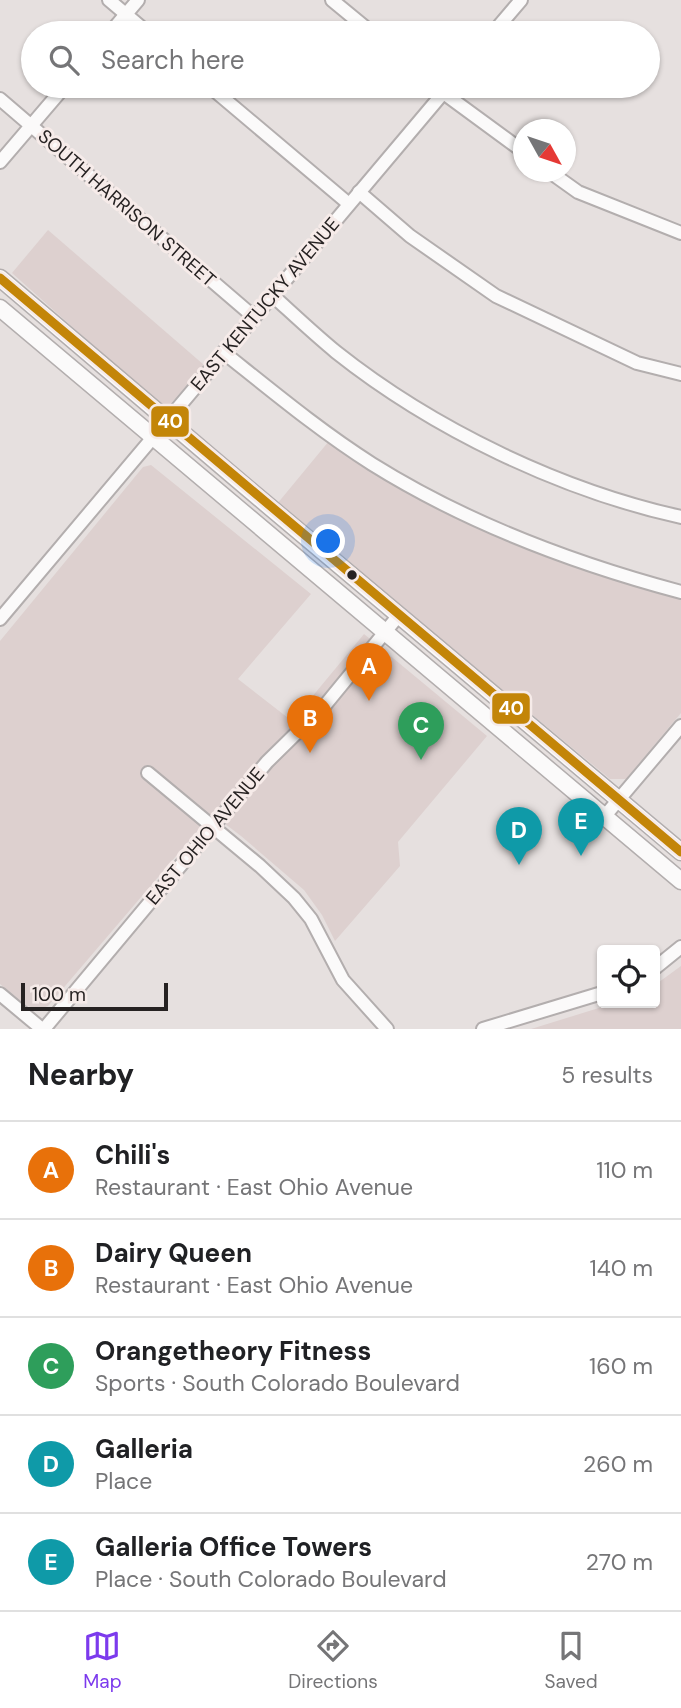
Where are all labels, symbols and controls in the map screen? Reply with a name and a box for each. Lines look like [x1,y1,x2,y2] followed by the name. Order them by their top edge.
[21,21,660,98] search box
[45,41,83,79] icon: search
[101,43,244,77] text: Search here
[513,119,576,182] north arrow
[33,124,222,292] street label: SOUTH HARRISON STREET
[185,212,345,396] street label: EAST KENTUCKY AVENUE
[150,405,190,438] line badge: 40
[157,409,183,434] text: 40
[311,524,345,558] your location
[345,568,359,582] unlabelled marker
[346,643,392,701] pin: A
[491,692,531,725] line badge: 40
[287,695,333,753] pin: B
[498,696,524,721] text: 40
[398,702,444,760] pin: C
[140,762,270,910] street label: EAST OHIO AVENUE
[558,798,604,856] pin: E
[496,807,542,865] pin: D
[597,945,660,1008] map controls
[597,945,660,1008] button: locate
[21,980,168,1012] scale bar
[32,982,86,1007] text: 100 m
[28,1055,134,1094] text: Nearby
[561,1060,653,1090] text: 5 results
[95,1138,170,1172] text: Chili's
[43,1155,59,1185] text: A
[596,1155,653,1185] text: 110 m
[95,1172,413,1202] text: Restaurant · East Ohio Avenue
[95,1236,252,1270] text: Dairy Queen
[44,1253,58,1283] text: B
[590,1253,653,1283] text: 140 m
[95,1270,413,1300] text: Restaurant · East Ohio Avenue
[95,1334,371,1368] text: Orangetheory Fitness
[43,1351,59,1381] text: C
[589,1351,653,1381] text: 160 m
[95,1368,460,1398] text: Sports · South Colorado Boulevard
[95,1432,193,1466] text: Galleria
[43,1449,59,1479] text: D
[583,1449,653,1479] text: 260 m
[95,1466,152,1496] text: Place
[95,1530,372,1564] text: Galleria Office Towers
[44,1547,58,1577] text: E
[586,1547,653,1577] text: 270 m
[95,1564,447,1594] text: Place · South Colorado Boulevard
[83,1627,122,1694] tab: Map
[288,1627,378,1694] tab: Directions
[544,1627,598,1694] tab: Saved

